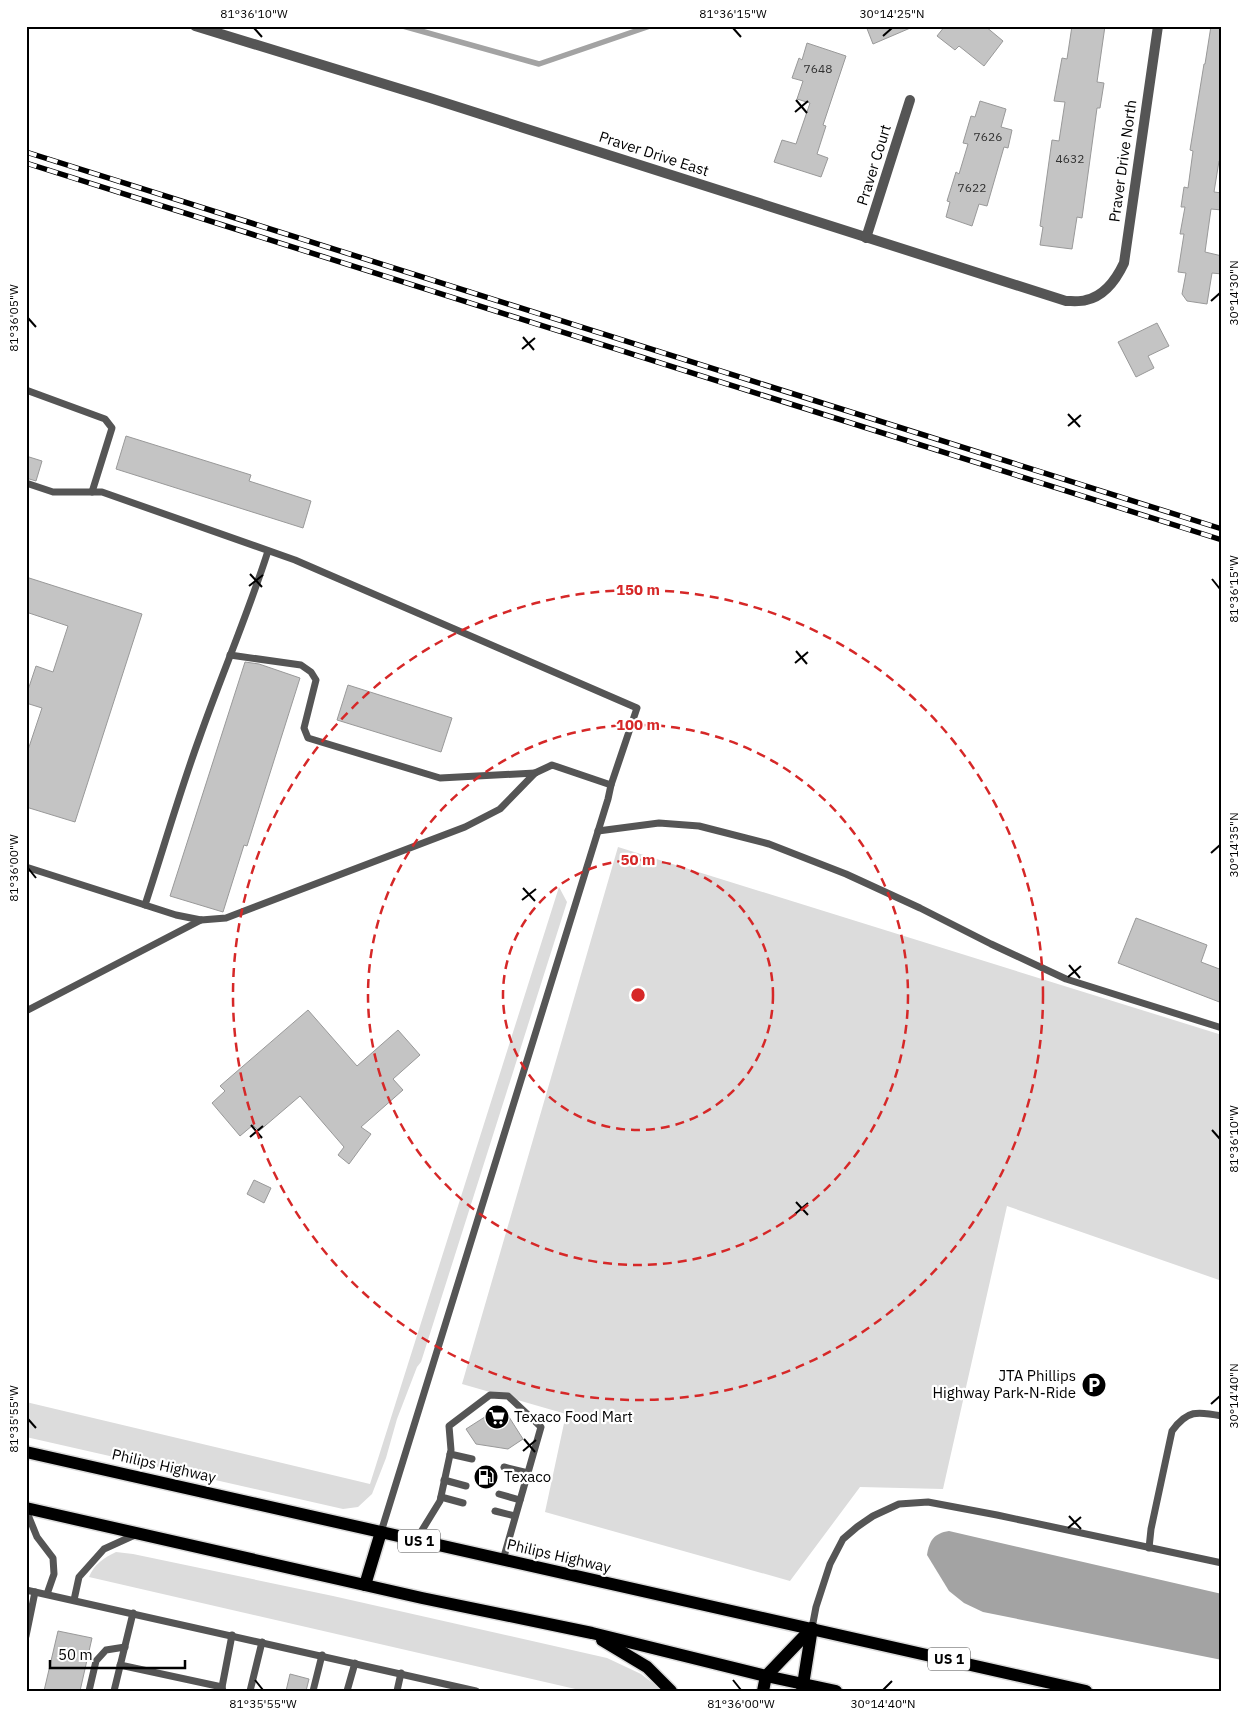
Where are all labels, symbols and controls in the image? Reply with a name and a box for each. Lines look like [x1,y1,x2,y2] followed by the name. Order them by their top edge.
[220,6,288,21] text: 81°36'10"W
[699,6,767,21] text: 81°36'15"W
[859,6,925,21] text: 30°14'25"N
[804,61,832,76] house number: 7648
[1105,98,1141,223] street label: Praver Drive North
[852,122,895,208] street label: Praver Court
[597,127,711,180] street label: Praver Drive East
[974,129,1002,144] house number: 7626
[1056,151,1084,166] house number: 4632
[958,180,986,195] house number: 7622
[1226,260,1241,326] text: 30°14'30"N
[6,284,21,352] text: 81°36'05"W
[1226,555,1241,623] text: 81°36'15"W
[616,580,660,599] text: 150 m
[616,715,660,734] text: 100 m
[1226,812,1241,878] text: 30°14'35"N
[6,834,21,902] text: 81°36'00"W
[621,850,655,869] text: 50 m
[629,986,647,1004] centre of rings
[1226,1105,1241,1173] text: 81°36'10"W
[1226,1363,1241,1429] text: 30°14'40"N
[932,1366,1076,1402] place label: JTA Phillips Highway Park-N-Ride
[1081,1372,1107,1398] parking icon: JTA Phillips Highway Park-N-Ride
[6,1385,21,1453] text: 81°35'55"W
[484,1404,510,1430] supermarket icon: Texaco Food Mart
[514,1407,633,1426] place label: Texaco Food Mart
[110,1444,219,1487] street label: Philips Highway
[473,1464,499,1490] fuel station icon: Texaco
[504,1467,551,1486] place label: Texaco
[398,1530,440,1552] road number: US 1
[505,1534,614,1577] street label: Philips Highway
[50,1637,185,1669] scale bar
[58,1645,93,1664] text: 50 m
[928,1648,970,1670] road number: US 1
[229,1696,297,1711] text: 81°35'55"W
[707,1696,775,1711] text: 81°36'00"W
[850,1696,916,1711] text: 30°14'40"N

